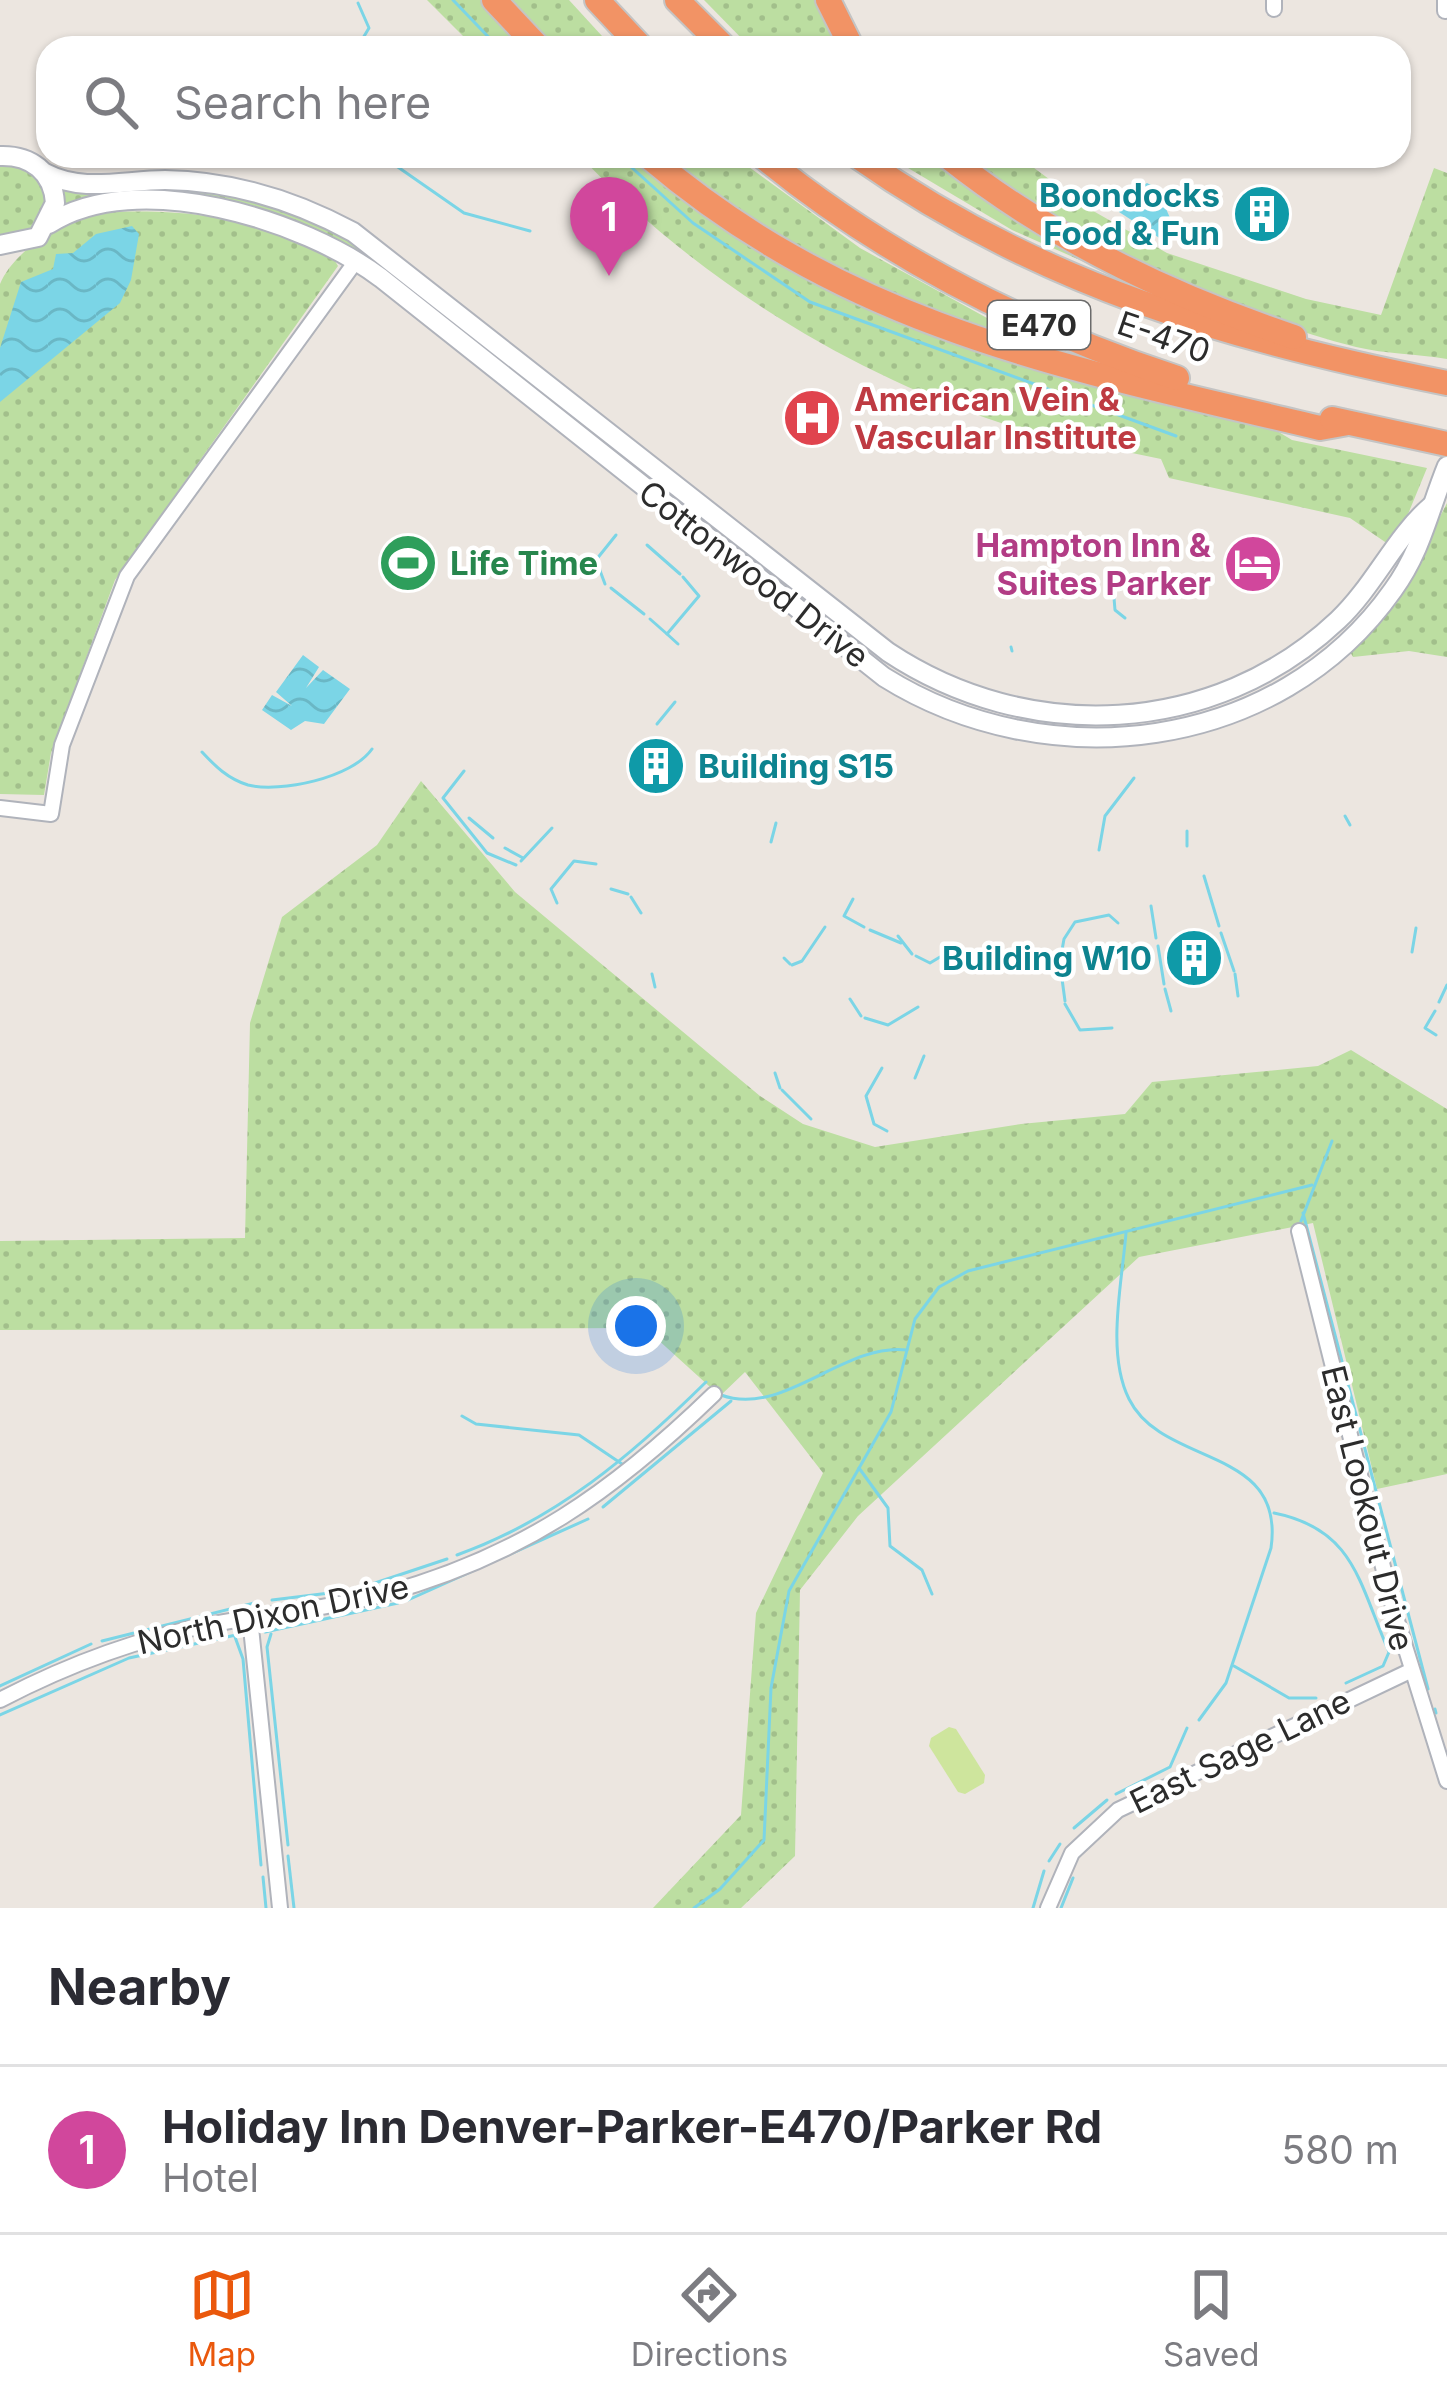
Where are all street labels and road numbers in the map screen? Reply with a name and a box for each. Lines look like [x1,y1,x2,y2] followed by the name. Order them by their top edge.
[988,301,1090,349] road number: E470
[1112,303,1216,371] street label: E-470
[631,472,877,676] street label: Cottonwood Drive
[1313,1361,1423,1655] street label: East Lookout Drive
[134,1566,412,1662] street label: North Dixon Drive
[1123,1680,1357,1822] street label: East Sage Lane

